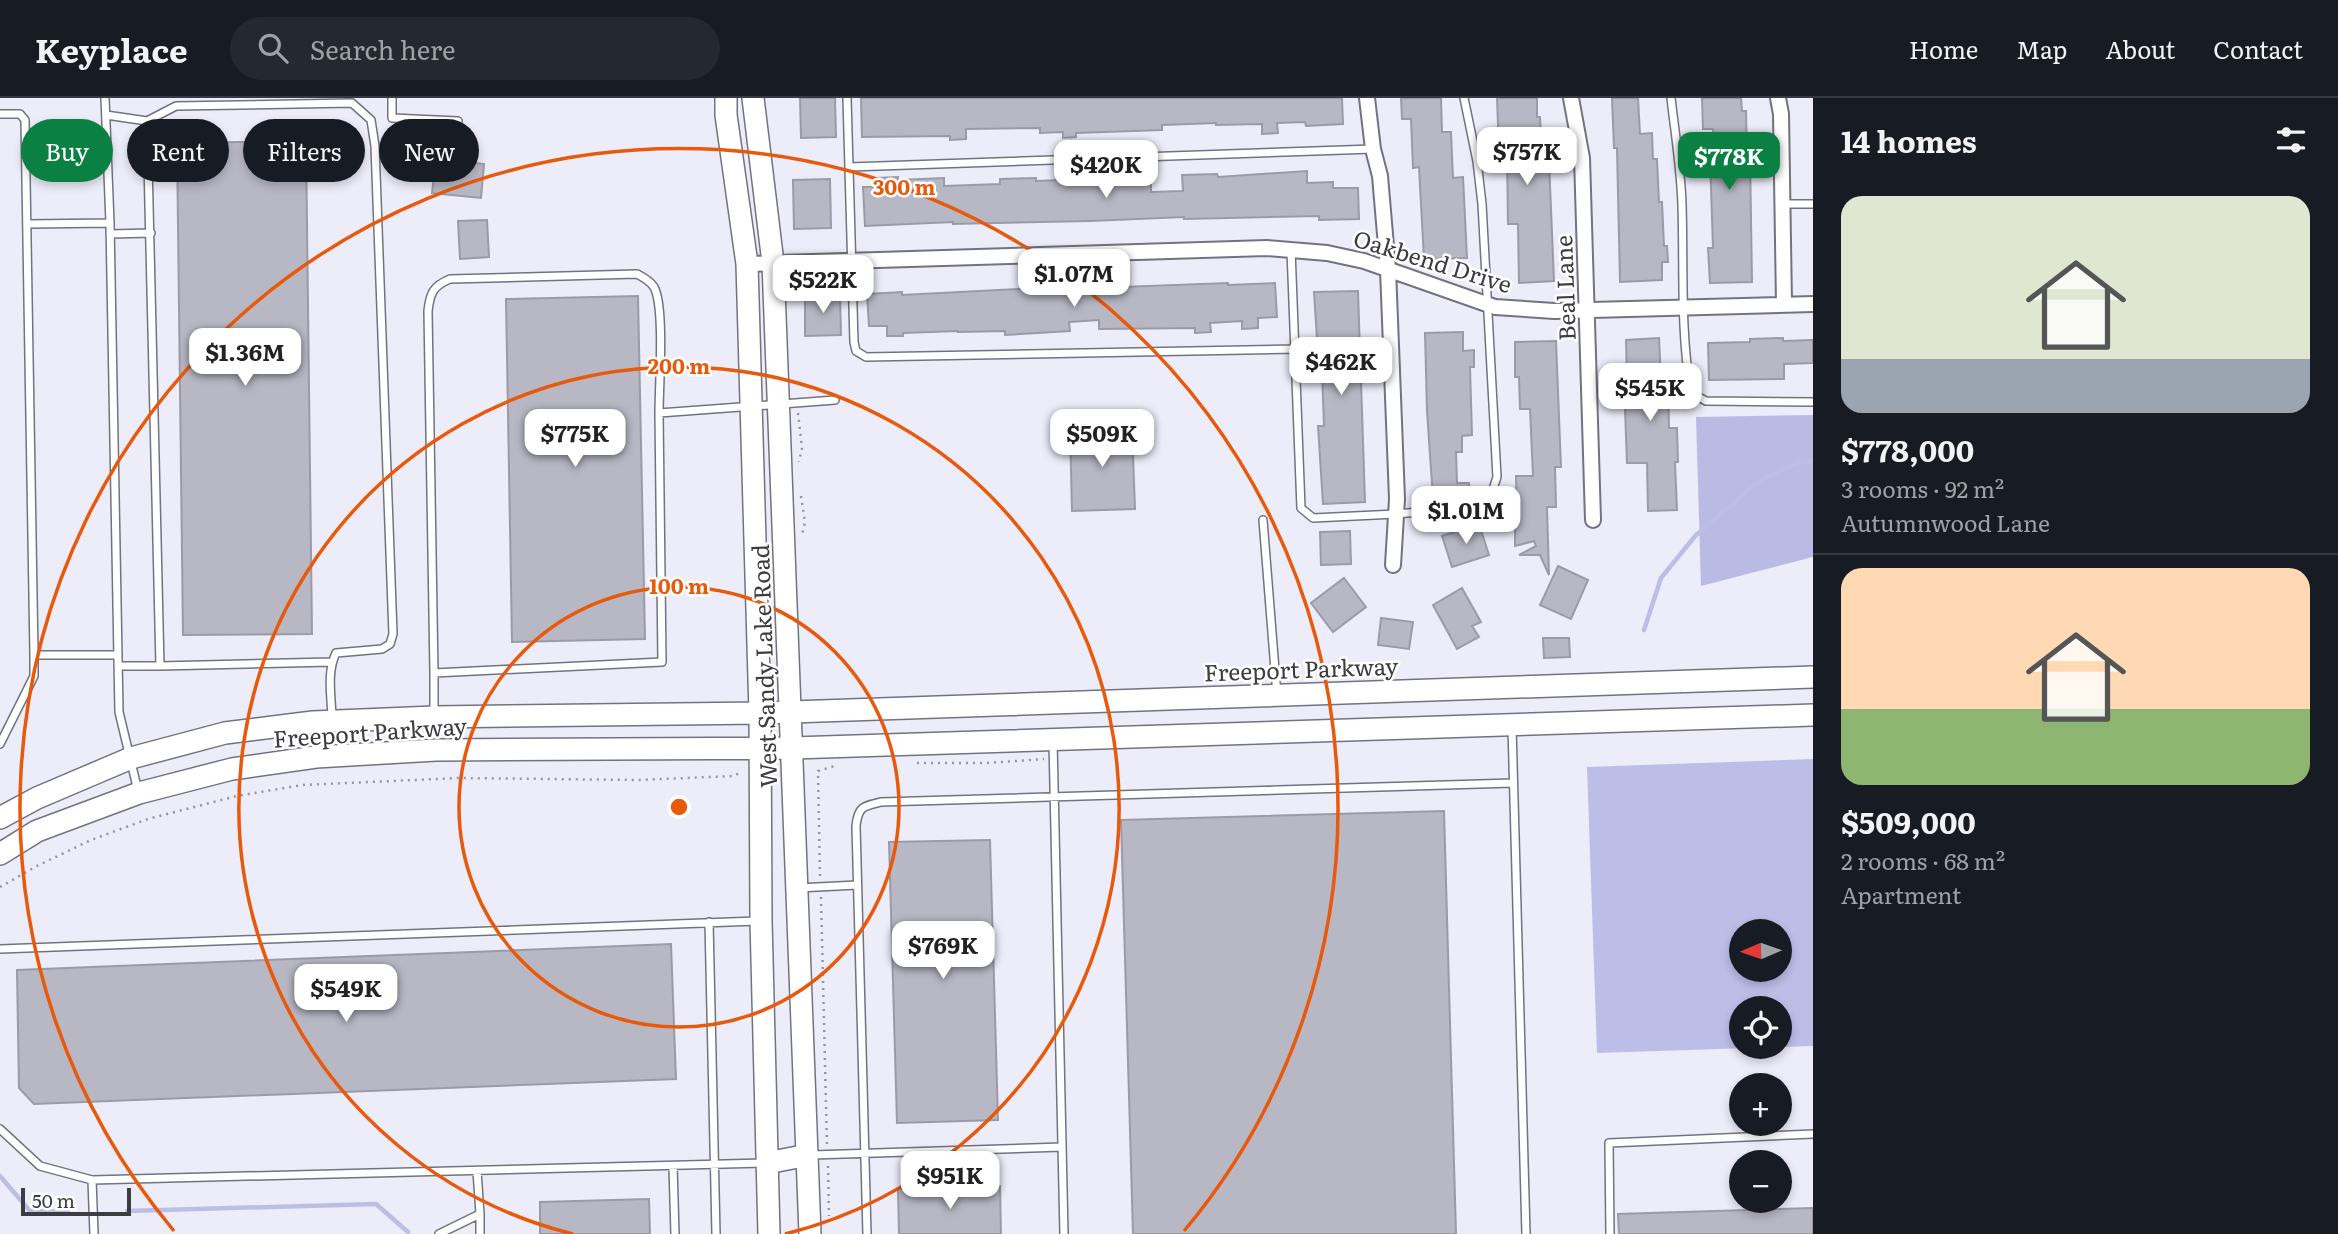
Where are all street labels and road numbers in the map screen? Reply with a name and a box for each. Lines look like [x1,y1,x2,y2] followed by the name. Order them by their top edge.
[1350,220,1516,300] street label: Oakbend Drive
[1545,235,1583,341] street label: Beal Lane
[742,544,784,788] street label: West Sandy Lake Road
[1203,648,1399,688] street label: Freeport Parkway
[272,707,469,755] street label: Freeport Parkway

